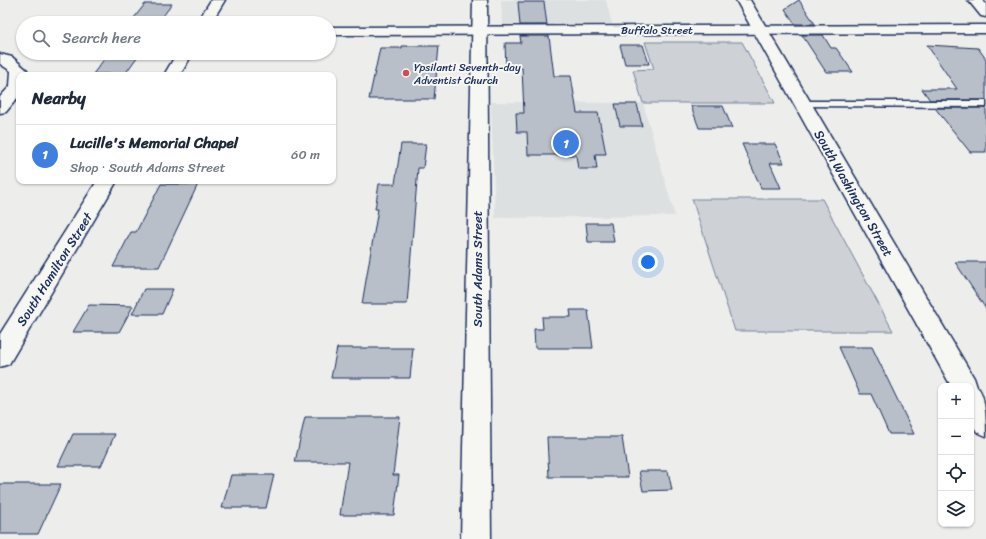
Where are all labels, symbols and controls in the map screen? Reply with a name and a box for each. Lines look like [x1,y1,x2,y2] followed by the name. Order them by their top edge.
[16,16,336,60] search box
[621,21,693,40] street label: Buffalo Street
[62,25,141,51] text: Search here
[30,27,52,49] icon: search
[413,58,521,90] place label: Ypsilanti Seventh-day Adventist Church
[401,68,411,78] marker: Ypsilanti Seventh-day Adventist Church
[32,83,86,113] text: Nearby
[808,125,900,261] street label: South Washington Street
[553,128,579,158] pin: 1
[70,130,238,156] text: Lucille's Memorial Chapel
[42,143,48,166] text: 1
[291,143,320,166] text: 60 m
[70,156,225,179] text: Shop · South Adams Street
[10,207,99,331] street label: South Hamilton Street
[466,210,489,327] street label: South Adams Street
[638,252,658,272] your location
[938,383,974,527] map controls
[938,383,974,419] button: +
[938,419,974,455] button: −
[938,455,974,491] button: locate
[938,491,974,527] button: layers

